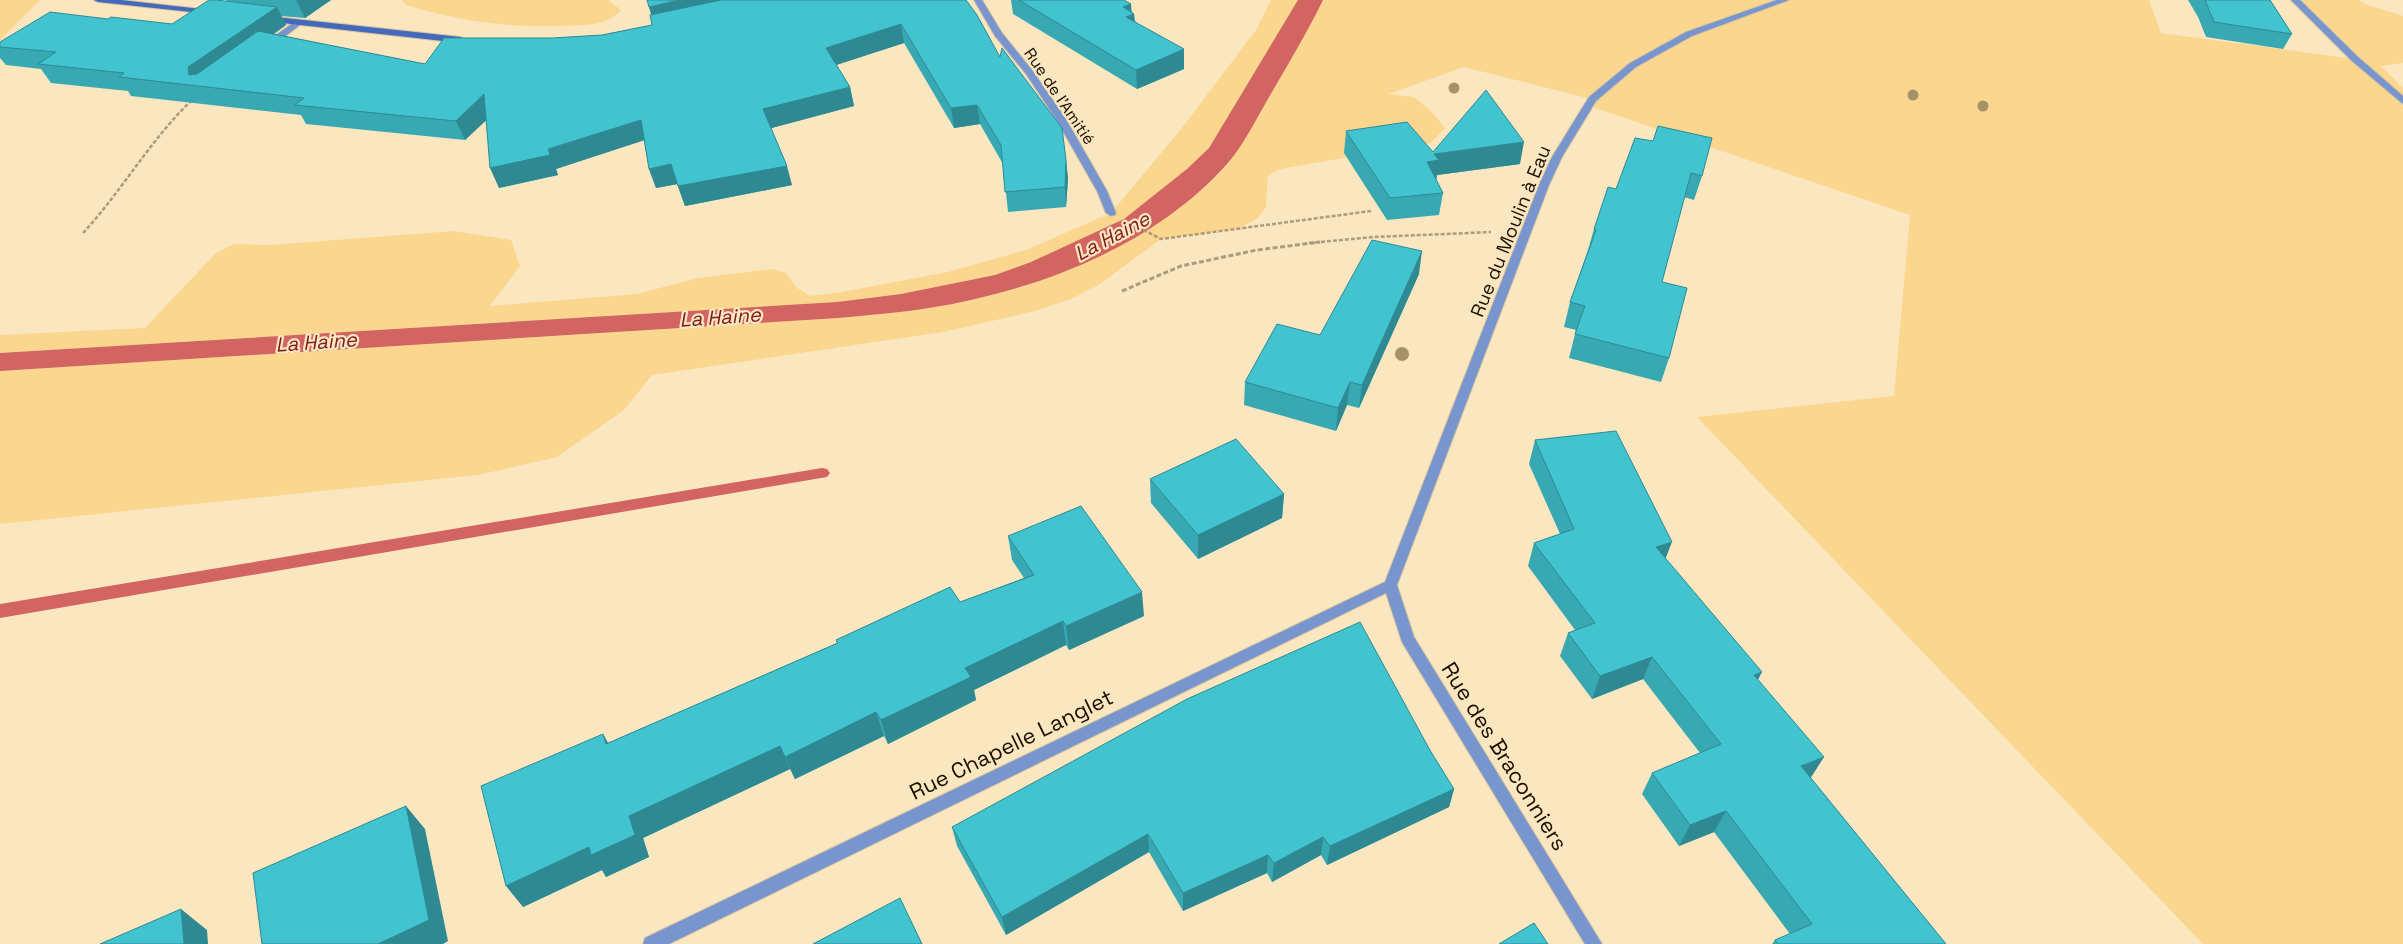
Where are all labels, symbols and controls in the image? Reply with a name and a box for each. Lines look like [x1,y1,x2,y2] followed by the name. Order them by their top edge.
[1019,44,1100,149] street label: Rue de l'Amitié
[1465,142,1556,321] street label: Rue du Moulin à Eau
[1070,205,1155,267] water label: La Haine
[679,301,763,333] water label: La Haine
[275,326,359,358] water label: La Haine
[1436,657,1574,855] street label: Rue des Braconniers
[905,682,1117,806] street label: Rue Chapelle Langlet

